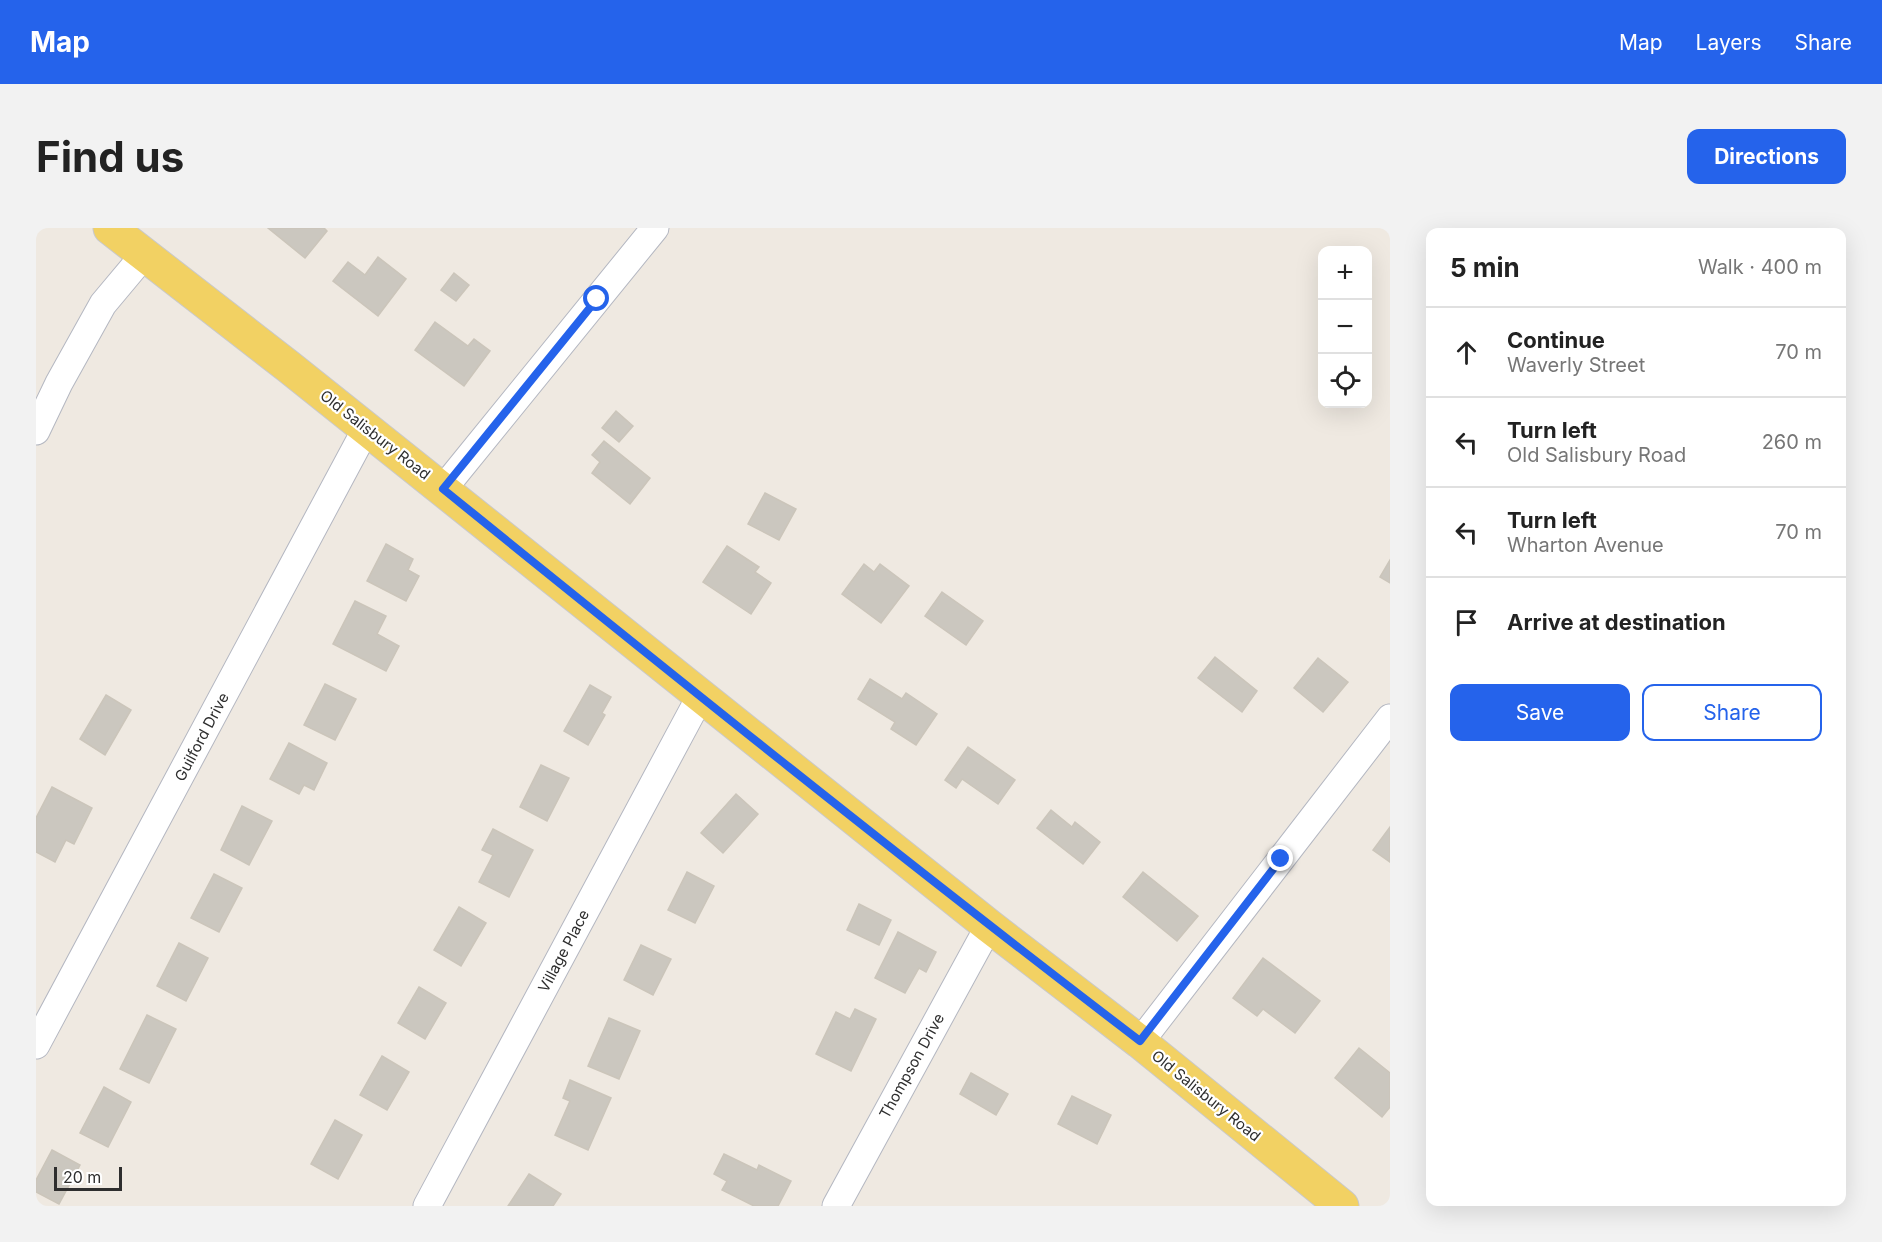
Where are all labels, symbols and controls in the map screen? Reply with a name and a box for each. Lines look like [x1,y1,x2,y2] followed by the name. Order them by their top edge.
[30,25,90,59] text: Map
[1619,30,1663,55] text: Map
[1696,30,1762,55] text: Layers
[1795,30,1852,55] text: Share
[1687,129,1846,184] button: Directions
[36,131,184,182] text: Find us
[1318,246,1372,408] map controls
[1318,246,1372,300] button: +
[1450,252,1520,283] text: 5 min
[1698,255,1822,279] text: Walk · 400 m
[583,285,609,311] route start
[1318,300,1372,354] button: −
[1507,327,1605,353] text: Continue
[1450,336,1483,369] icon: ahead
[1775,340,1822,364] text: 70 m
[1507,353,1645,377] text: Waverly Street
[1318,354,1372,408] button: locate
[316,386,434,484] street label: Old Salisbury Road
[1507,417,1597,443] text: Turn left
[1450,426,1483,459] icon: left
[1762,430,1822,454] text: 260 m
[1507,443,1686,467] text: Old Salisbury Road
[1507,507,1597,533] text: Turn left
[1450,516,1483,549] icon: left
[1775,520,1822,544] text: 70 m
[1507,533,1664,557] text: Wharton Avenue
[1450,606,1483,639] icon: arrive
[1507,609,1726,635] text: Arrive at destination
[1450,684,1630,741] button: Save
[1642,684,1822,741] button: Share
[170,689,233,784] street label: Guilford Drive
[1267,845,1293,871] route end
[534,906,593,995] street label: Village Place
[875,1010,948,1122] street label: Thompson Drive
[1148,1046,1265,1145] street label: Old Salisbury Road
[54,1164,122,1192] scale bar
[63,1167,101,1187] text: 20 m

